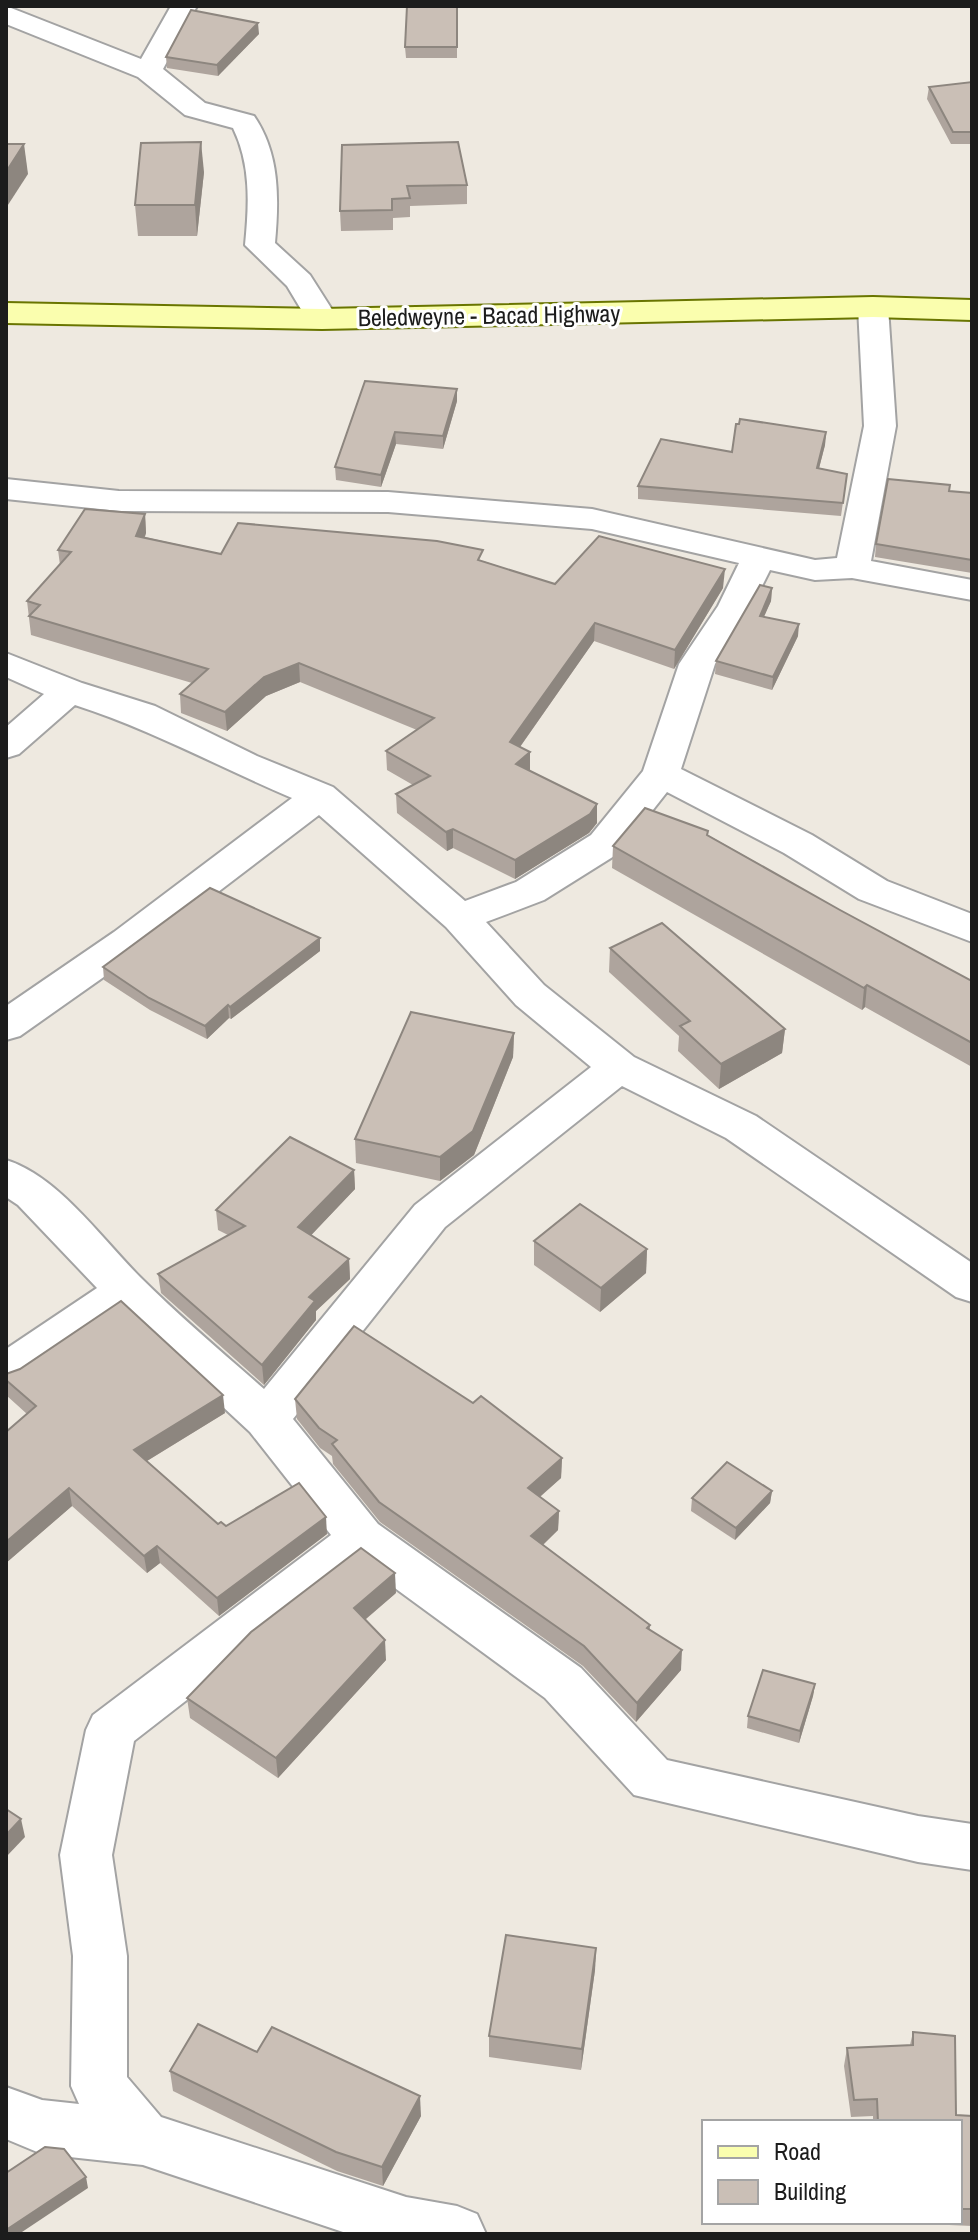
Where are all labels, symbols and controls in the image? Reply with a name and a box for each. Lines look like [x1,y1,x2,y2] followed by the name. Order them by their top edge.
[357,297,621,333] street label: Beledweyne - Bacad Highway
[702,2120,962,2224] legend
[774,2135,821,2167] text: Road
[774,2175,846,2207] text: Building

